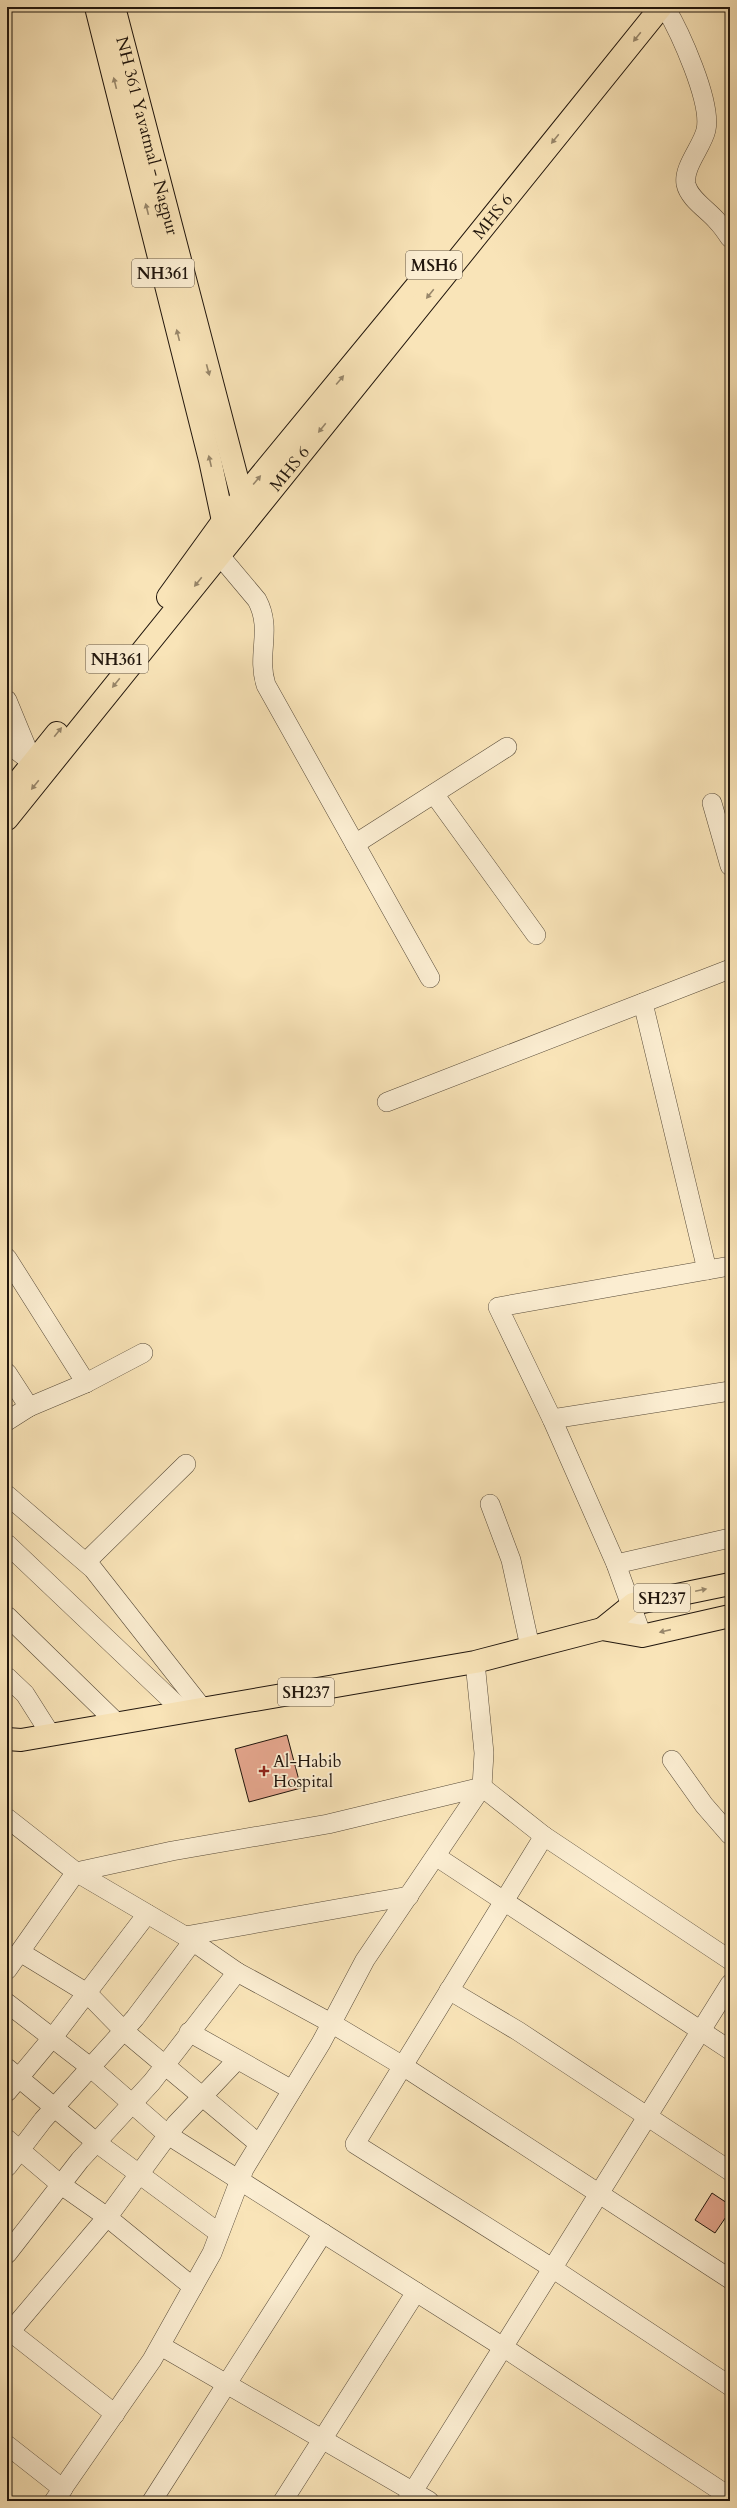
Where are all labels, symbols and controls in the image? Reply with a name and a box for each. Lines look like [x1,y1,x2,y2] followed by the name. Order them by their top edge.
[633,32,641,43] one-way arrow
[110,34,184,238] street label: NH 361 Yavatmal - Nagpur
[112,76,118,89] one-way arrow
[551,133,560,144] one-way arrow
[468,189,518,244] street label: MHS 6
[143,203,149,215] one-way arrow
[406,251,462,279] road number: MSH6
[132,259,194,287] road number: NH361
[426,289,434,300] one-way arrow
[175,329,181,341] one-way arrow
[205,364,211,376] one-way arrow
[335,375,344,386] one-way arrow
[318,423,326,434] one-way arrow
[264,441,315,496] street label: MHS 6
[206,455,212,467] one-way arrow
[252,475,261,486] one-way arrow
[194,577,202,588] one-way arrow
[86,645,148,673] road number: NH361
[112,678,121,689] one-way arrow
[54,726,63,737] one-way arrow
[30,779,39,790] one-way arrow
[634,1584,690,1612] road number: SH237
[694,1586,707,1592] one-way arrow
[658,1628,671,1634] one-way arrow
[278,1678,334,1706] road number: SH237
[273,1750,342,1793] place label: Al-Habib Hospital
[258,1765,270,1777] marker: Al-Habib Hospital

